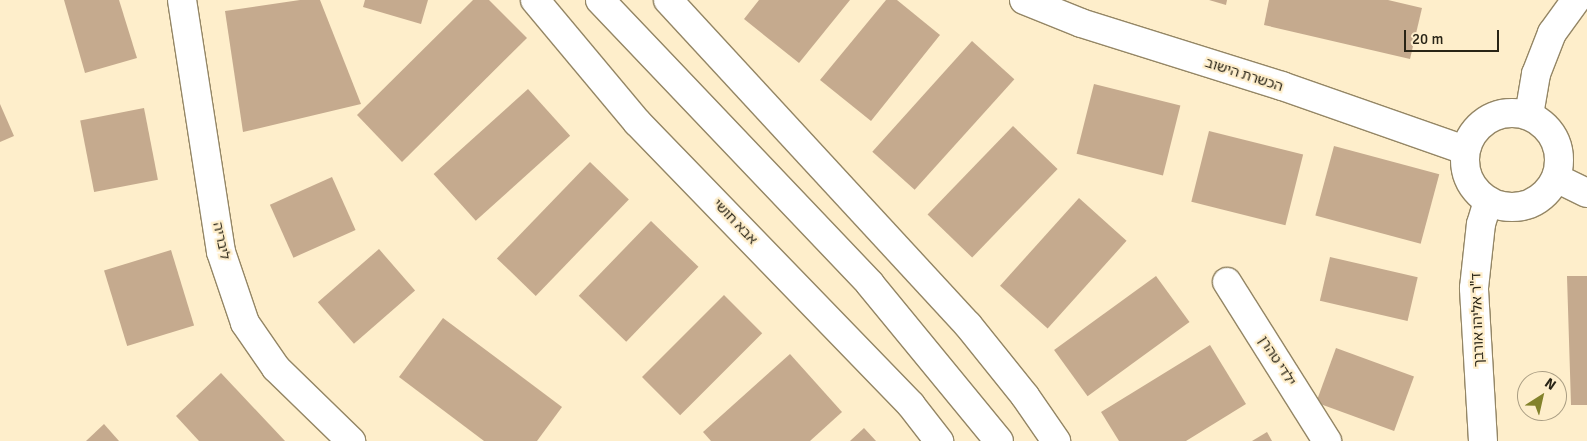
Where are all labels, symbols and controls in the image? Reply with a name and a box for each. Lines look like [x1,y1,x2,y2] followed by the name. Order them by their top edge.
[1407,20,1502,52] scale bar
[1412,30,1443,48] text: 20 m
[1203,54,1285,96] street label: הכשרת הישוב
[709,196,761,248] street label: אבא חושי
[209,221,233,261] street label: ליבריה
[1468,273,1488,367] street label: ד"ר אליהו אורבך
[1255,333,1299,389] street label: ילדי טהרן
[1517,371,1567,421] north arrow
[1541,374,1559,394] text: N

